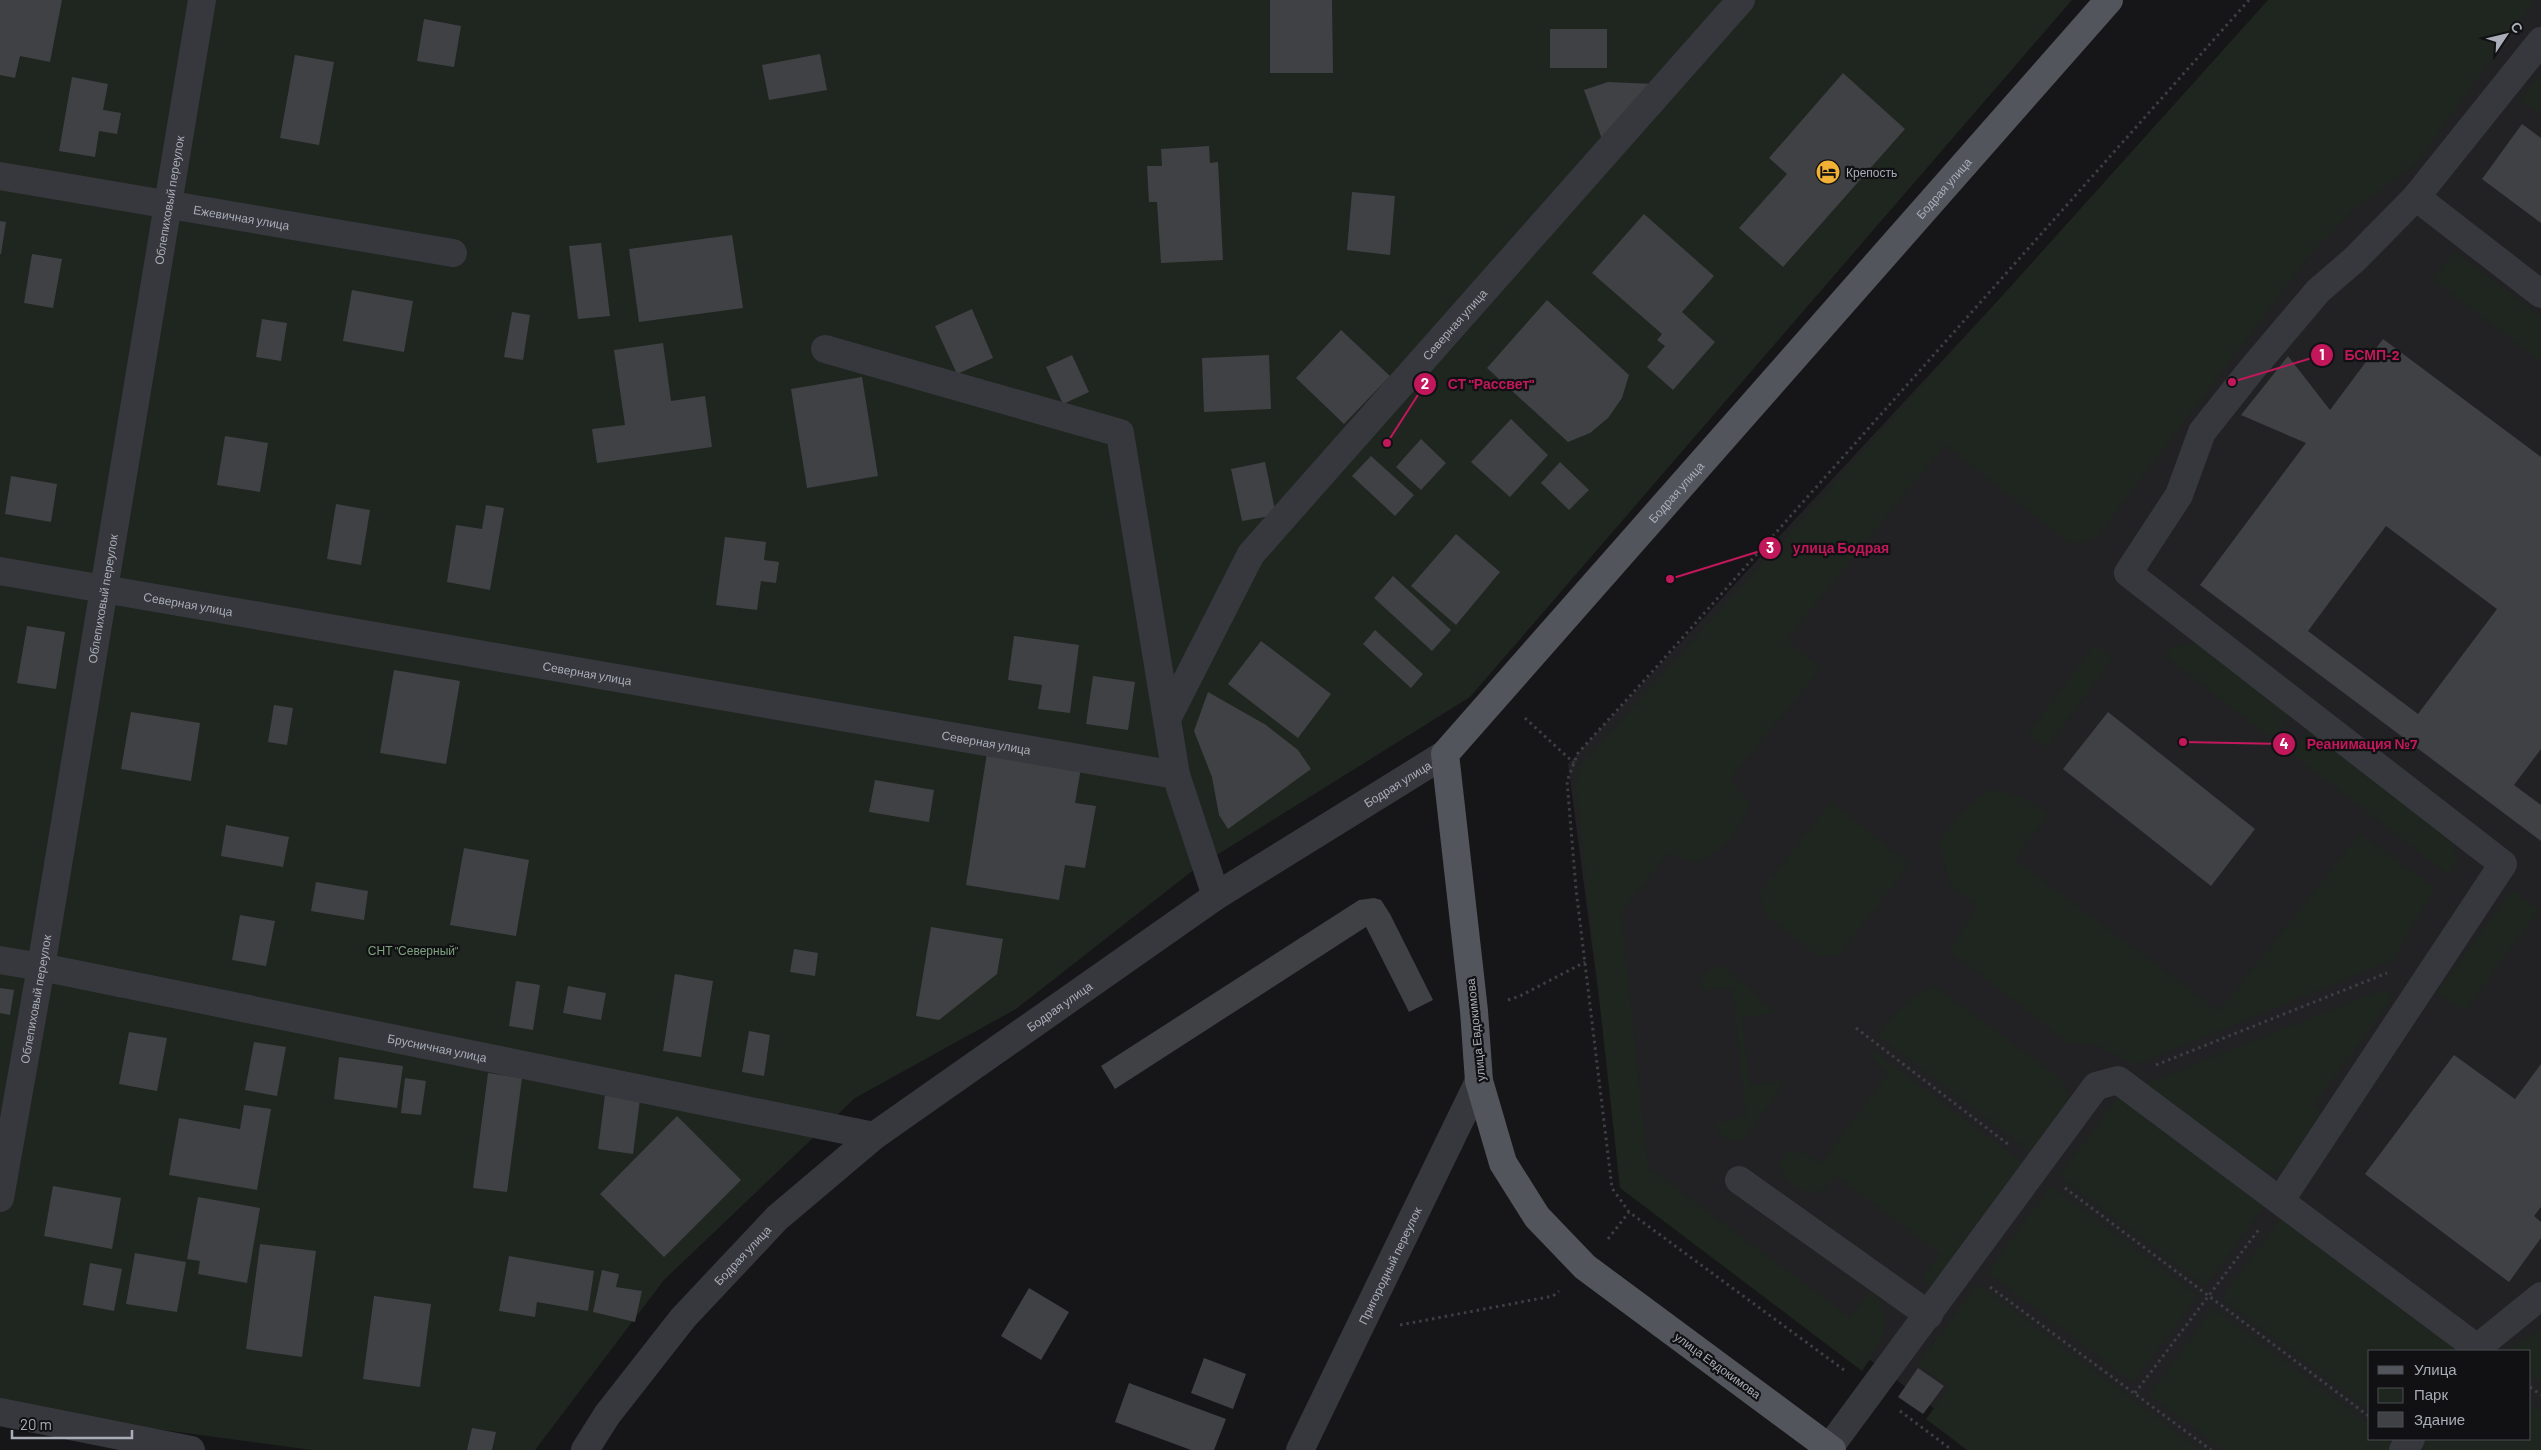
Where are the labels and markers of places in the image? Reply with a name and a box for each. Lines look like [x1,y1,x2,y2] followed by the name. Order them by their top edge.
[1815,159,1841,185] hotel icon: Крепость
[1846,165,1897,180] place label: Крепость
[2309,340,2409,369] callout: БСМП-2
[1413,369,1544,398] callout: СТ "Рассвет"
[1758,533,1899,562] callout: улица Бодрая
[2272,729,2427,758] callout: Реанимация №7

